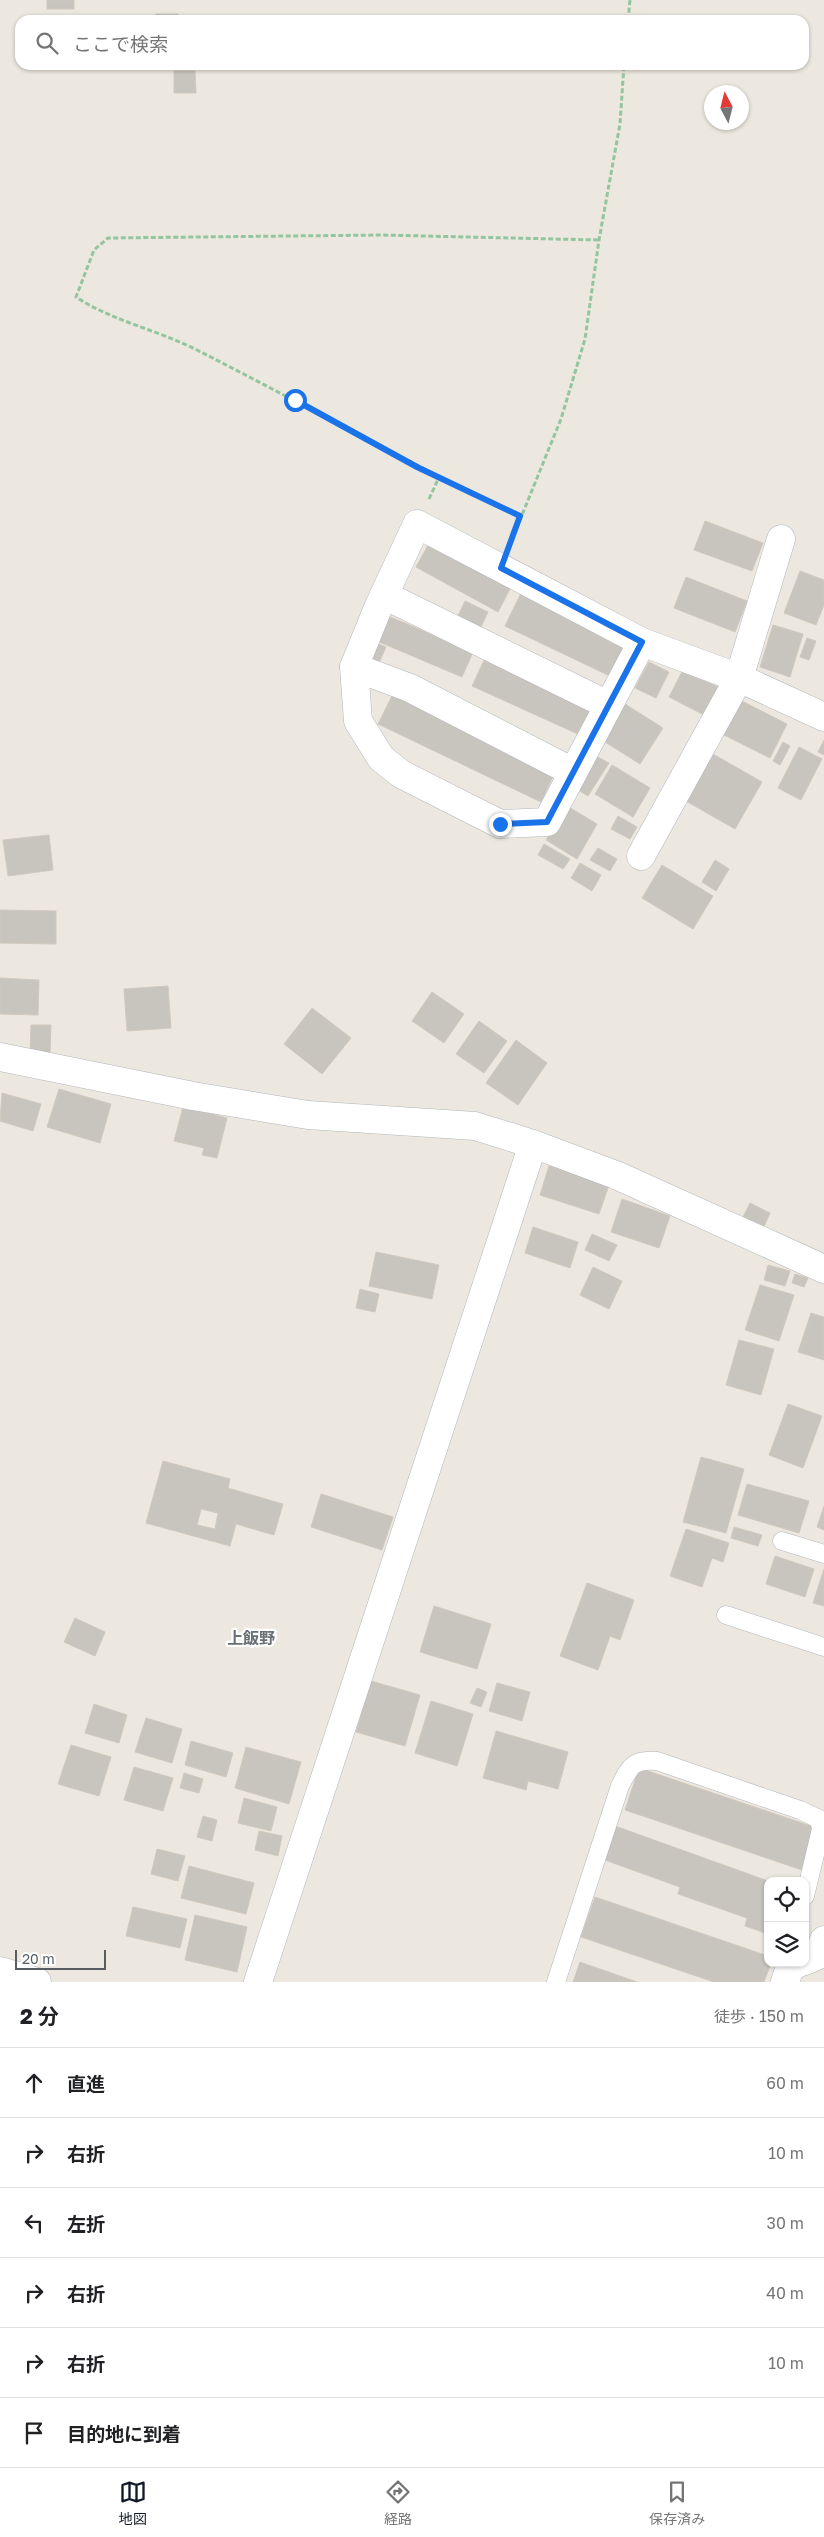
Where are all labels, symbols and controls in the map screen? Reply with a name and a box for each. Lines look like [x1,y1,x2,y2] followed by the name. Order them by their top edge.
[15,15,809,70] search box
[33,29,61,57] icon: search
[73,32,168,55] text: ここで検索
[704,85,749,130] north arrow
[284,389,307,412] route start
[489,813,512,836] route end
[227,1628,275,1648] district label: 上飯野
[764,1877,809,1967] map controls
[764,1877,809,1922] button: locate
[764,1922,809,1967] button: layers
[15,1947,106,1970] scale bar
[22,1950,55,1967] text: 20 m
[20,2003,59,2029] text: 2 分
[714,2006,804,2026] text: 徒歩 · 150 m
[20,2069,48,2097] icon: ahead
[67,2072,105,2095] text: 直進
[766,2073,804,2093] text: 60 m
[20,2139,48,2167] icon: right
[67,2142,105,2165] text: 右折
[768,2143,804,2163] text: 10 m
[20,2209,48,2237] icon: left
[67,2212,105,2235] text: 左折
[767,2213,804,2233] text: 30 m
[20,2279,48,2307] icon: right
[67,2282,105,2305] text: 右折
[766,2283,804,2303] text: 40 m
[20,2349,48,2377] icon: right
[67,2352,105,2375] text: 右折
[768,2353,804,2373] text: 10 m
[20,2419,48,2447] icon: arrive
[67,2422,181,2445] text: 目的地に到着
[119,2478,147,2528] tab: 地図
[384,2478,412,2528] tab: 経路
[649,2478,705,2528] tab: 保存済み

